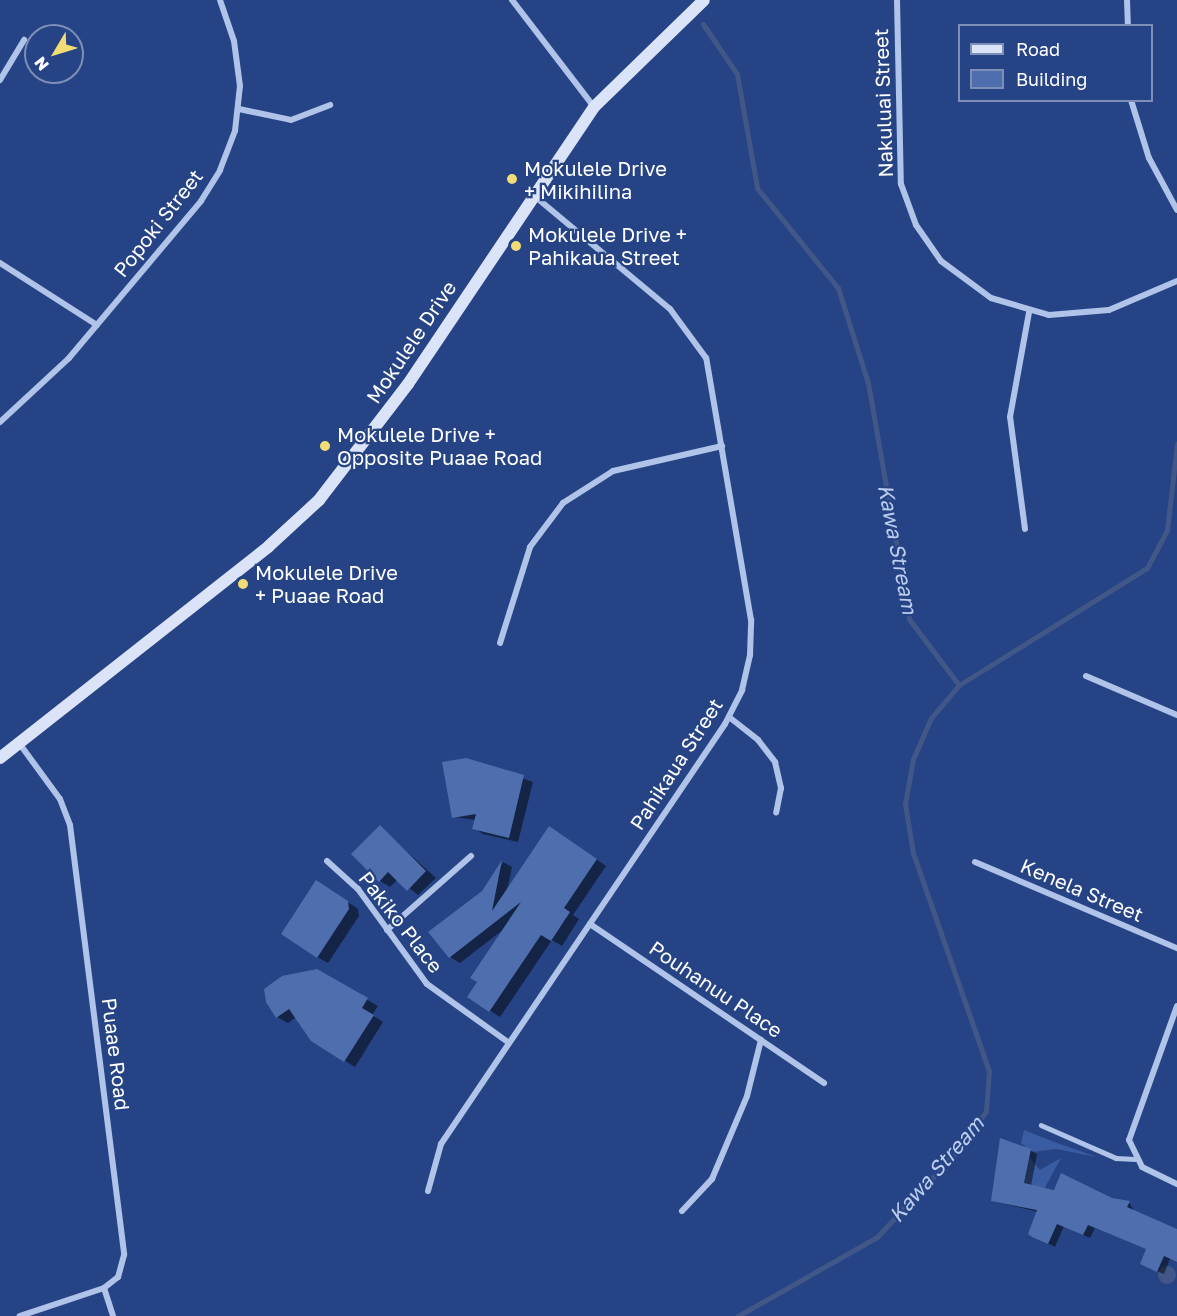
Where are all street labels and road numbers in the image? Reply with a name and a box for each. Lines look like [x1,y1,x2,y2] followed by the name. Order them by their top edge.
[868,28,898,178] street label: Nakuluai Street
[109,164,207,282] street label: Popoki Street
[361,276,461,408] street label: Mokulele Drive
[625,694,727,834] street label: Pahikaua Street
[1017,853,1147,927] street label: Kenela Street
[354,867,448,977] street label: Pakiko Place
[645,936,787,1042] street label: Pouhanuu Place
[97,996,135,1112] street label: Puaae Road

